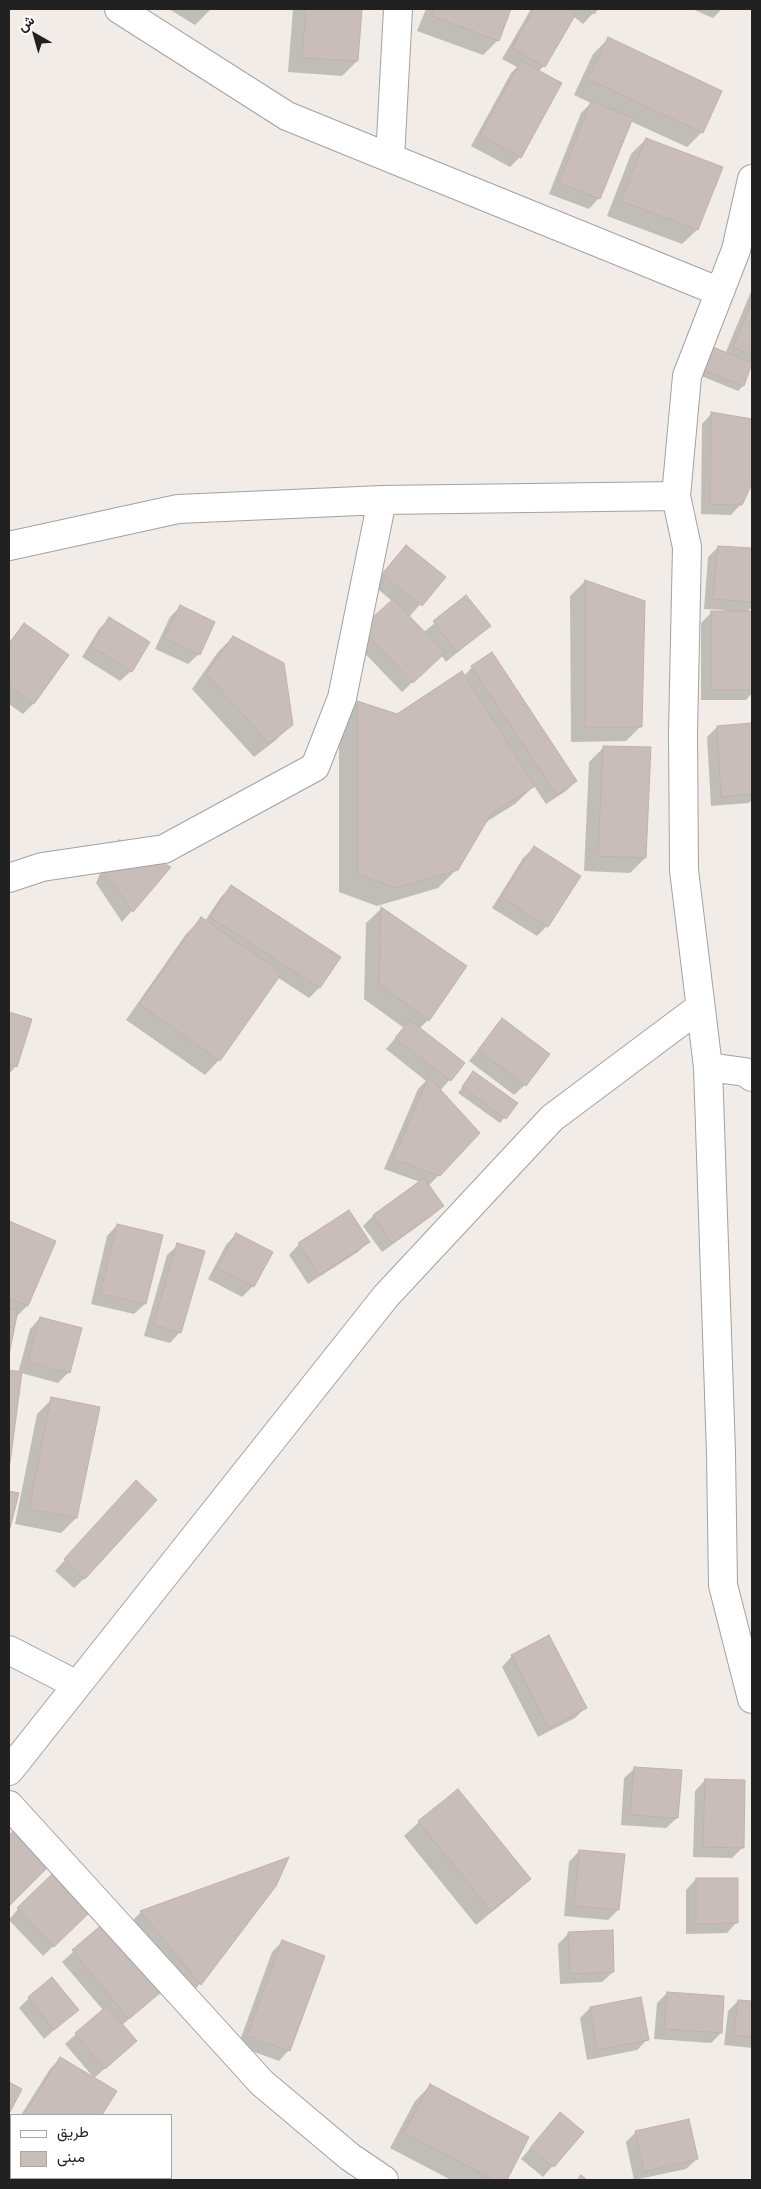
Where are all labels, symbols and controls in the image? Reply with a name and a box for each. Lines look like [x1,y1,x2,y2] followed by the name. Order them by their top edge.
[10,10,60,60] north arrow
[14,11,38,35] text: ش
[10,2114,172,2179] legend
[57,2122,89,2141] text: طريق
[57,2147,85,2166] text: مبنى

